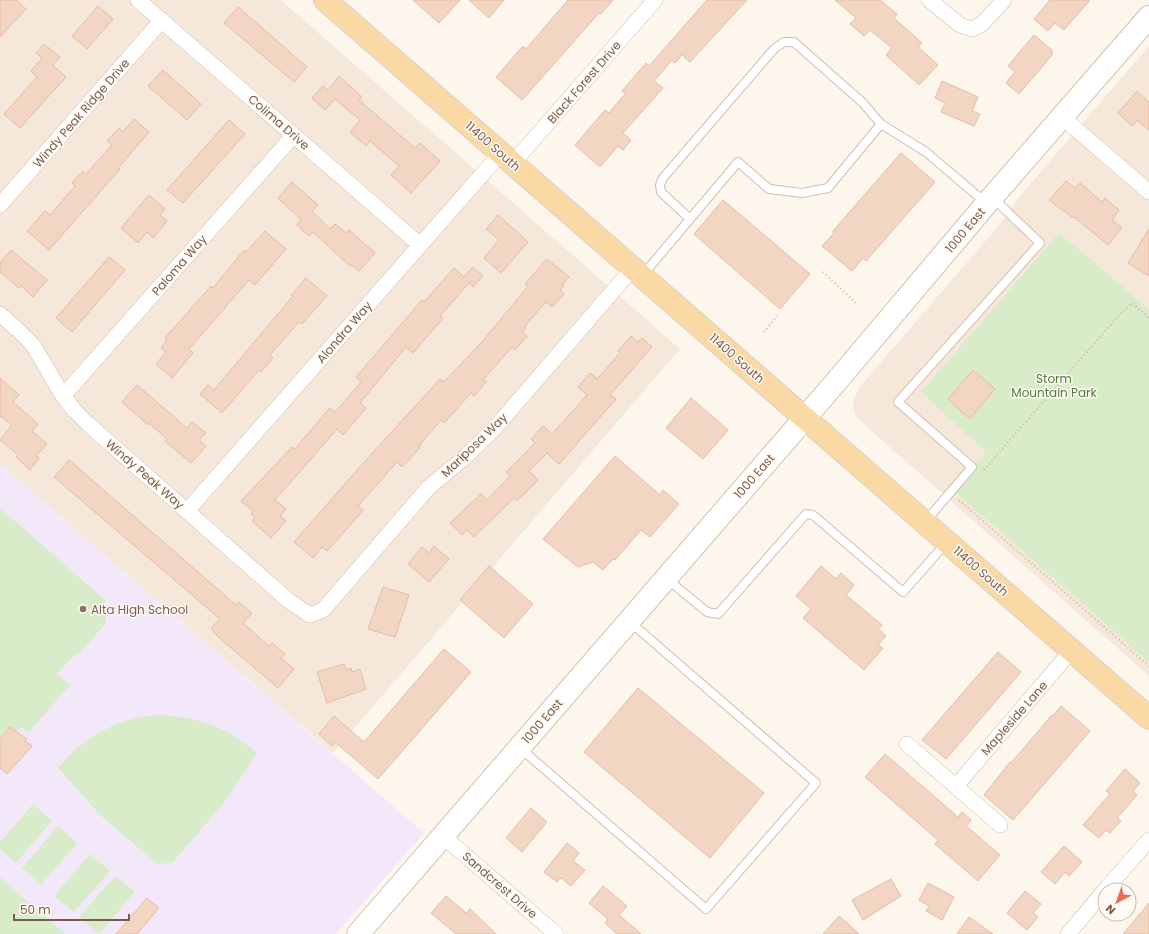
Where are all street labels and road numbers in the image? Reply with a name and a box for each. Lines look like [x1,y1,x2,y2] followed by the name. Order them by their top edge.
[543,37,625,127] street label: Black Forest Drive
[29,55,133,171] street label: Windy Peak Ridge Drive
[245,90,313,154] street label: Colima Drive
[462,117,524,175] street label: 11400 South
[941,204,989,256] street label: 1000 East
[148,231,210,299] street label: Paloma Way
[312,297,376,367] street label: Alondra Way
[706,329,768,387] street label: 11400 South
[437,409,511,481] street label: Mariposa Way
[102,435,188,513] street label: Windy Peak Way
[730,450,778,502] street label: 1000 East
[950,542,1012,600] street label: 11400 South
[977,677,1051,759] street label: Mapleside Lane
[518,695,566,747] street label: 1000 East
[459,848,541,922] street label: Sandcrest Drive

